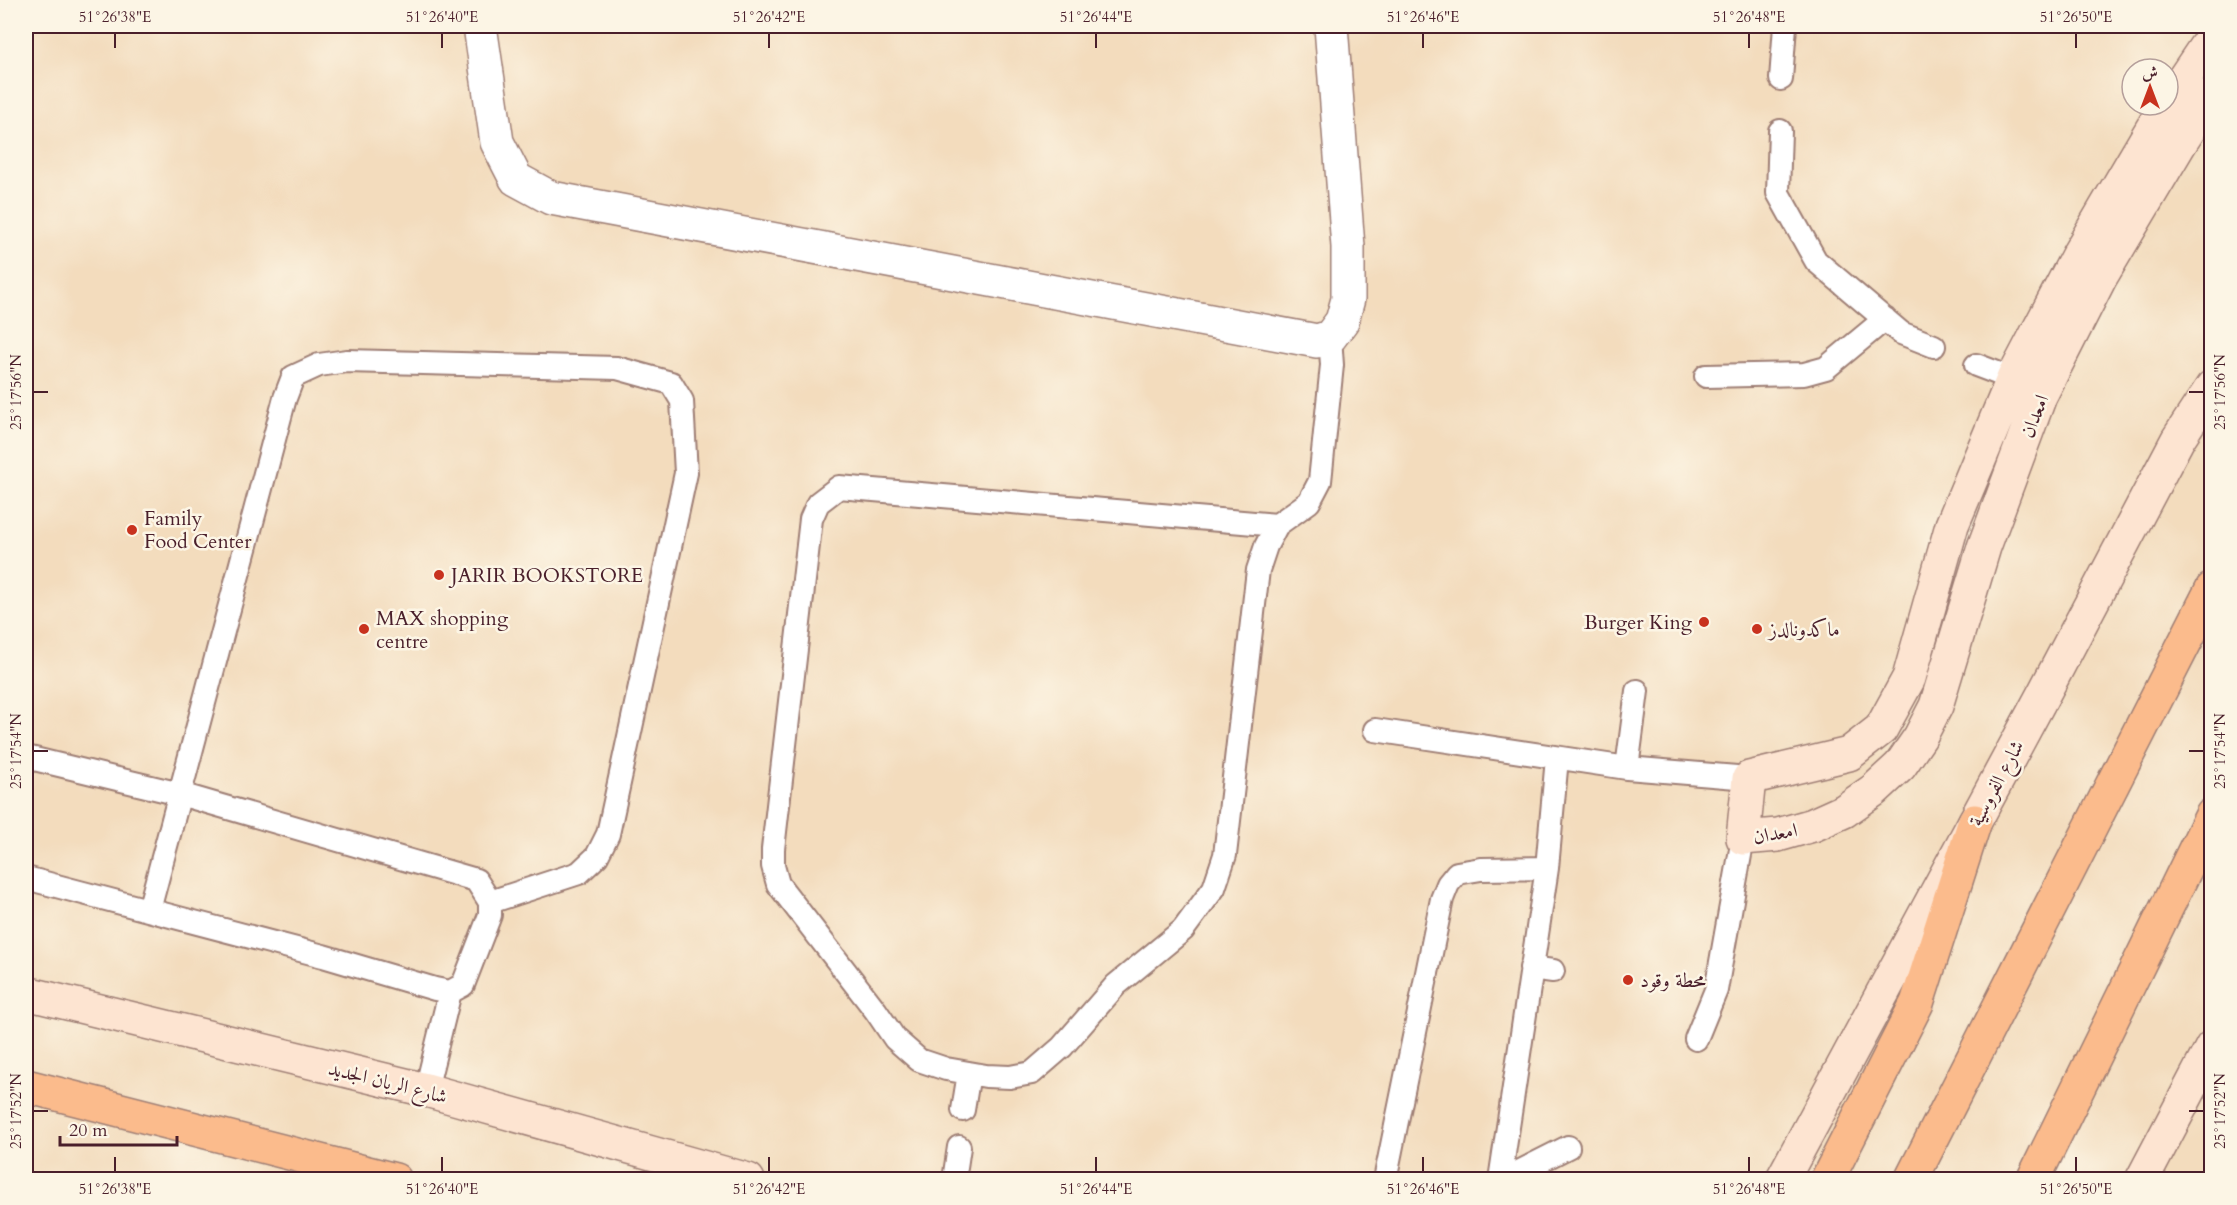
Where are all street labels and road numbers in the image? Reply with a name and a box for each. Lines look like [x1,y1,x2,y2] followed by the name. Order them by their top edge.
[2014,390,2055,442] street label: امعدان
[1962,735,2034,833] street label: شارع الفروسية
[1751,816,1799,851] street label: امعدان
[325,1055,450,1114] street label: شارع الريان الجديد

